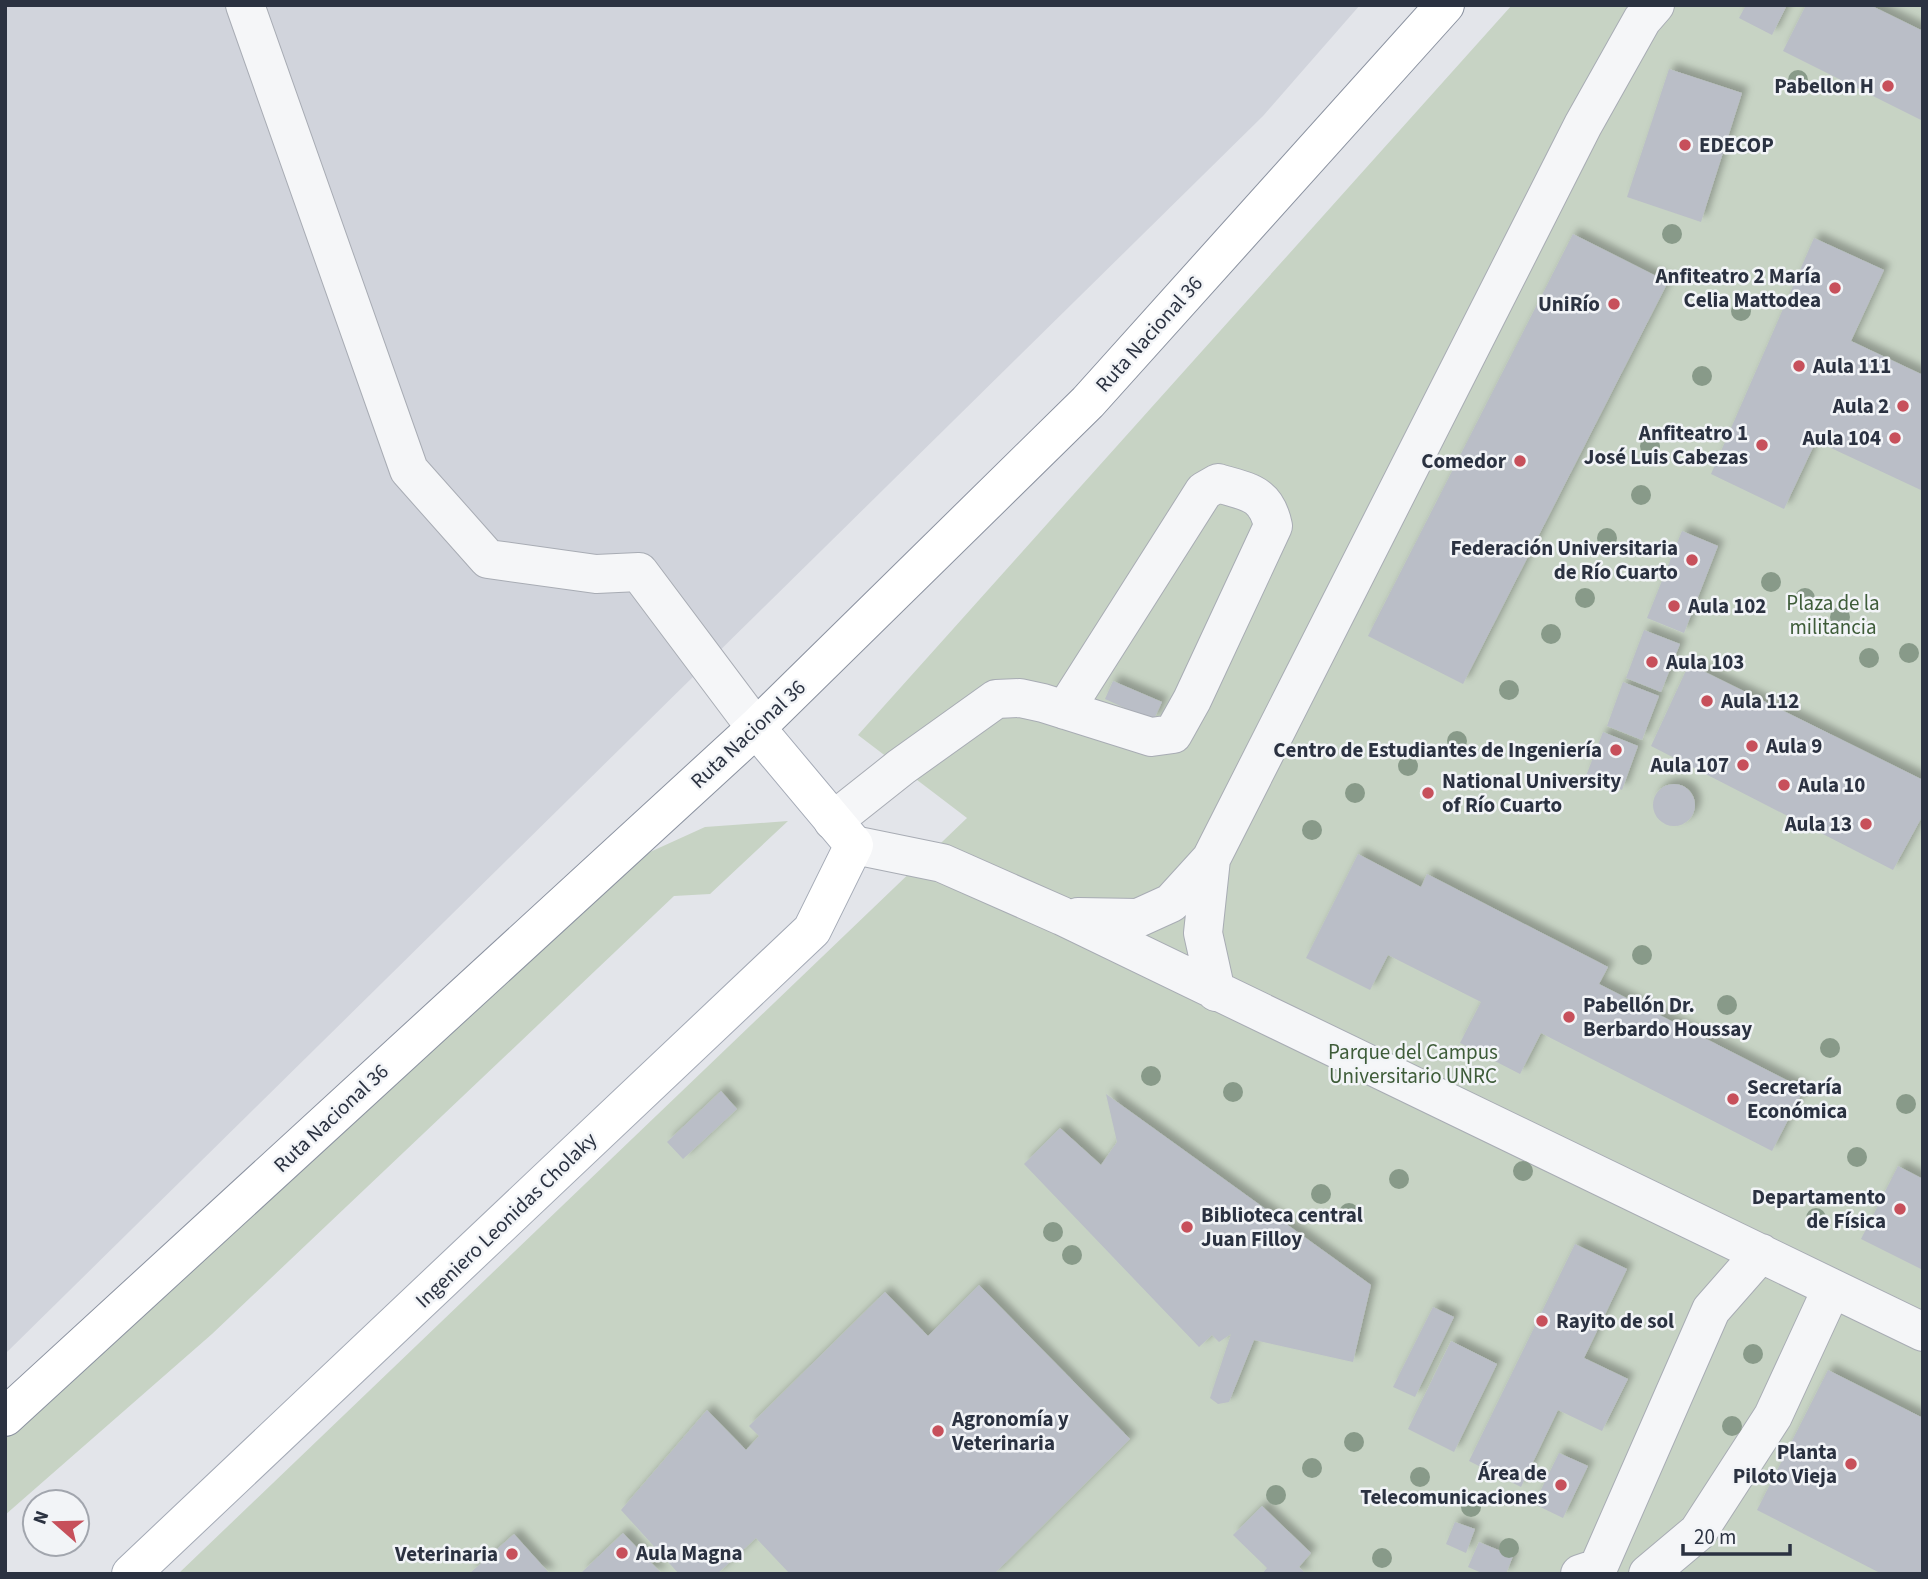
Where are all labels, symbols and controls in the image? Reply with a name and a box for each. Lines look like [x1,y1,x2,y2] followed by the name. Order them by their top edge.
[1774,71,1874,101] place label: Pabellon H
[1880,78,1896,94] marker: Pabellon H
[1699,130,1774,160] place label: EDECOP
[1677,137,1693,153] marker: EDECOP
[1654,261,1821,315] place label: Anfiteatro 2 María Celia Mattodea
[1088,269,1210,399] street label: Ruta Nacional 36
[1827,280,1843,296] marker: Anfiteatro 2 María Celia Mattodea
[1538,289,1600,319] place label: UniRío
[1606,296,1622,312] marker: UniRío
[1812,351,1891,381] place label: Aula 111
[1791,358,1807,374] marker: Aula 111
[1832,391,1889,421] place label: Aula 2
[1895,398,1911,414] marker: Aula 2
[1584,418,1748,472] place label: Anfiteatro 1 José Luis Cabezas
[1802,423,1881,453] place label: Aula 104
[1887,430,1903,446] marker: Aula 104
[1754,437,1770,453] marker: Anfiteatro 1 José Luis Cabezas
[1421,446,1507,476] place label: Comedor
[1512,453,1528,469] marker: Comedor
[1451,533,1678,587] place label: Federación Universitaria de Río Cuarto
[1684,552,1700,568] marker: Federación Universitaria de Río Cuarto
[1786,588,1880,642] park label: Plaza de la militancia
[1687,591,1766,621] place label: Aula 102
[1666,598,1682,614] marker: Aula 102
[1665,647,1744,677] place label: Aula 103
[1644,654,1660,670] marker: Aula 103
[684,673,812,795] street label: Ruta Nacional 36
[1720,686,1799,716] place label: Aula 112
[1699,693,1715,709] marker: Aula 112
[1765,731,1822,761] place label: Aula 9
[1273,735,1602,765] place label: Centro de Estudiantes de Ingeniería
[1744,738,1760,754] marker: Aula 9
[1608,742,1624,758] marker: Centro de Estudiantes de Ingeniería
[1650,750,1729,780] place label: Aula 107
[1735,757,1751,773] marker: Aula 107
[1442,766,1621,820] place label: National University of Río Cuarto
[1797,770,1865,800] place label: Aula 10
[1776,777,1792,793] marker: Aula 10
[1420,785,1436,801] marker: National University of Río Cuarto
[1784,809,1852,839] place label: Aula 13
[1858,816,1874,832] marker: Aula 13
[1583,990,1752,1044] place label: Pabellón Dr. Berbardo Houssay
[1561,1009,1577,1025] marker: Pabellón Dr. Berbardo Houssay
[1328,1037,1498,1091] park label: Parque del Campus Universitario UNRC
[267,1057,395,1179] street label: Ruta Nacional 36
[1747,1072,1847,1126] place label: Secretaría Económica
[1725,1091,1741,1107] marker: Secretaría Económica
[409,1125,604,1315] street label: Ingeniero Leonidas Cholaky
[1752,1182,1886,1236] place label: Departamento de Física
[1201,1200,1363,1254] place label: Biblioteca central Juan Filloy
[1892,1201,1908,1217] marker: Departamento de Física
[1179,1219,1195,1235] marker: Biblioteca central Juan Filloy
[1556,1306,1674,1336] place label: Rayito de sol
[1534,1313,1550,1329] marker: Rayito de sol
[951,1404,1069,1458] place label: Agronomía y Veterinaria
[930,1423,946,1439] marker: Agronomía y Veterinaria
[1733,1437,1837,1491] place label: Planta Piloto Vieja
[1843,1456,1859,1472] marker: Planta Piloto Vieja
[1360,1458,1547,1512] place label: Área de Telecomunicaciones
[1553,1477,1569,1493] marker: Área de Telecomunicaciones
[21,1488,91,1558] north arrow
[27,1507,56,1528] text: N
[1683,1512,1790,1556] scale bar
[1694,1522,1736,1552] text: 20 m
[635,1538,743,1568] place label: Aula Magna
[394,1539,498,1569] place label: Veterinaria
[614,1545,630,1561] marker: Aula Magna
[504,1546,520,1562] marker: Veterinaria

